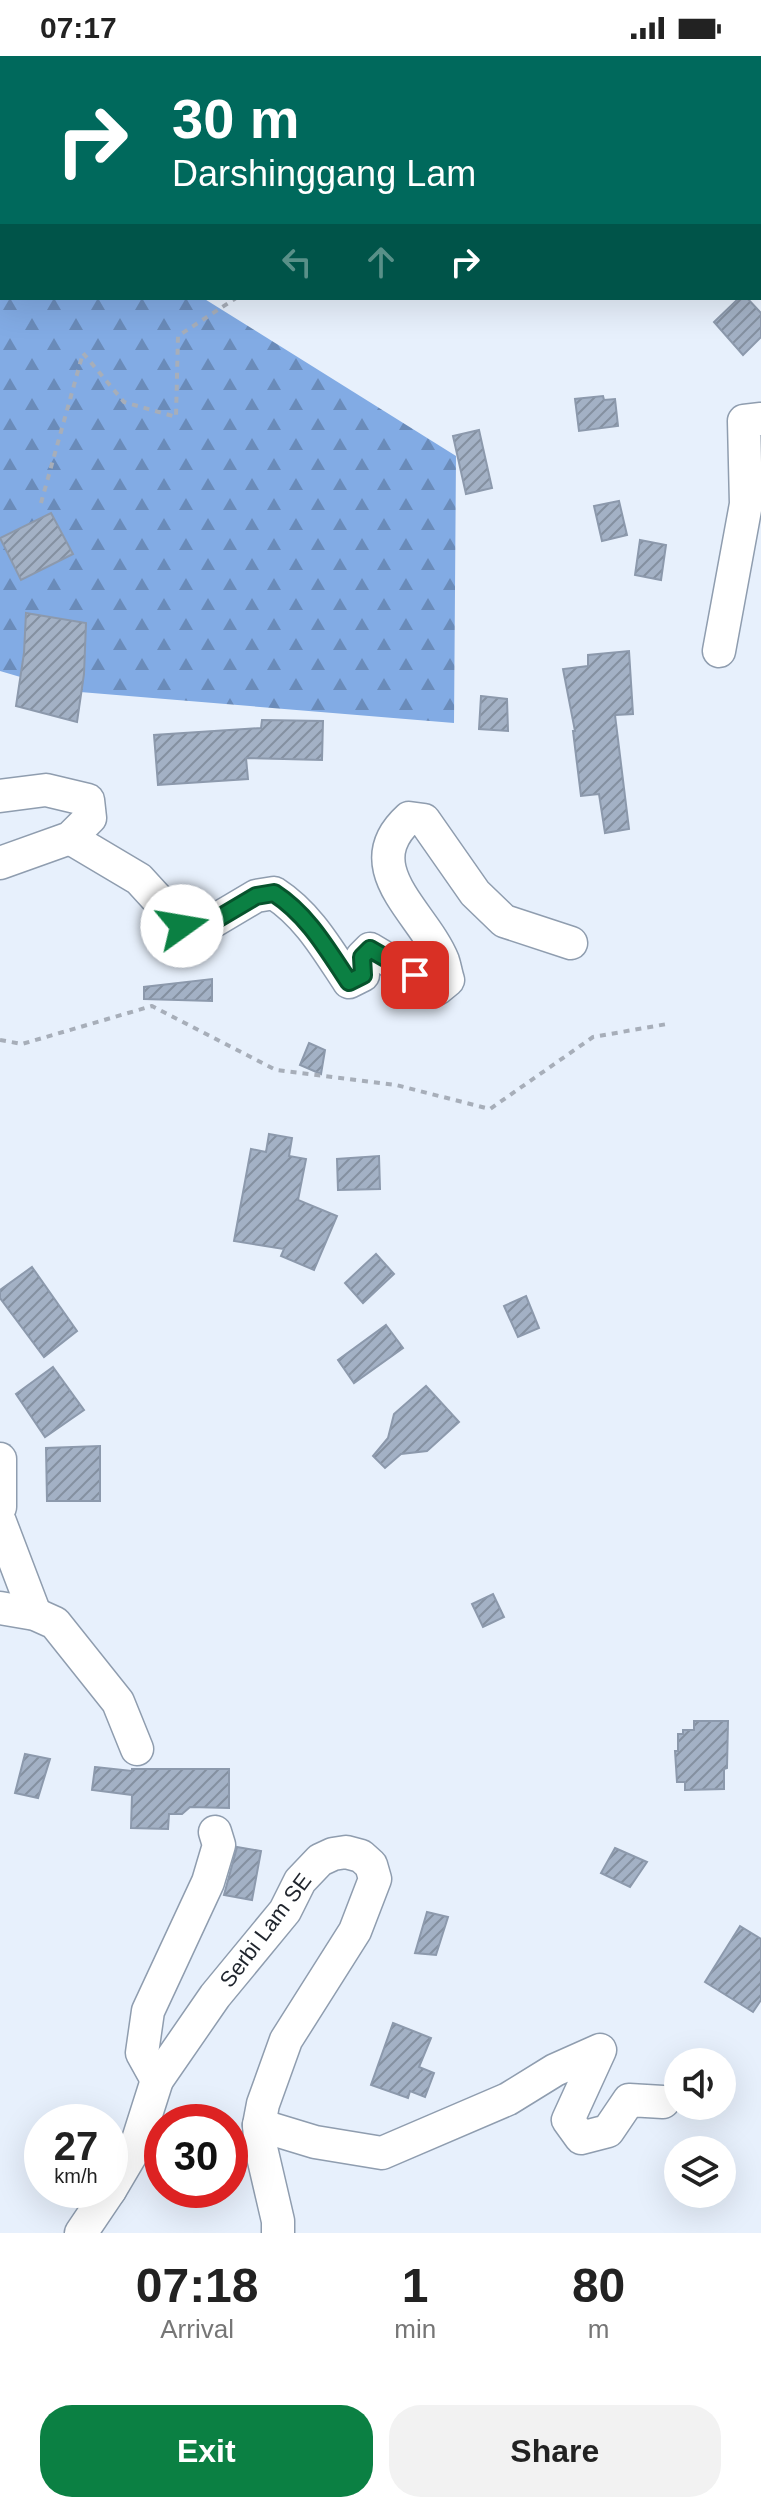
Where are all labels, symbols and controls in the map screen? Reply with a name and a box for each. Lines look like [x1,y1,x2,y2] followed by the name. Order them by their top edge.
[40,11,117,44] text: 07:17
[172,87,300,150] text: 30 m
[40,88,144,192] icon: right
[172,153,476,194] text: Darshinggang Lam
[275,240,319,284] icon: left
[359,240,403,284] icon: ahead
[443,240,487,284] icon: right
[140,884,224,968] position arrow
[381,941,449,1009] pin
[393,953,437,997] icon: arrive
[215,1869,316,1992] street label: Serbi Lam SE
[664,2048,736,2208] map controls
[664,2048,736,2120] button: sound
[144,2104,248,2208] speed limit sign: 30
[54,2124,98,2168] text: 27
[664,2136,736,2208] button: layers
[54,2165,98,2187] text: km/h
[136,2259,259,2312] text: 07:18
[402,2259,429,2312] text: 1
[572,2259,625,2312] text: 80
[160,2314,234,2344] text: Arrival
[394,2314,436,2344] text: min
[588,2314,609,2344] text: m
[40,2405,373,2497] button: Exit
[389,2405,721,2497] button: Share

